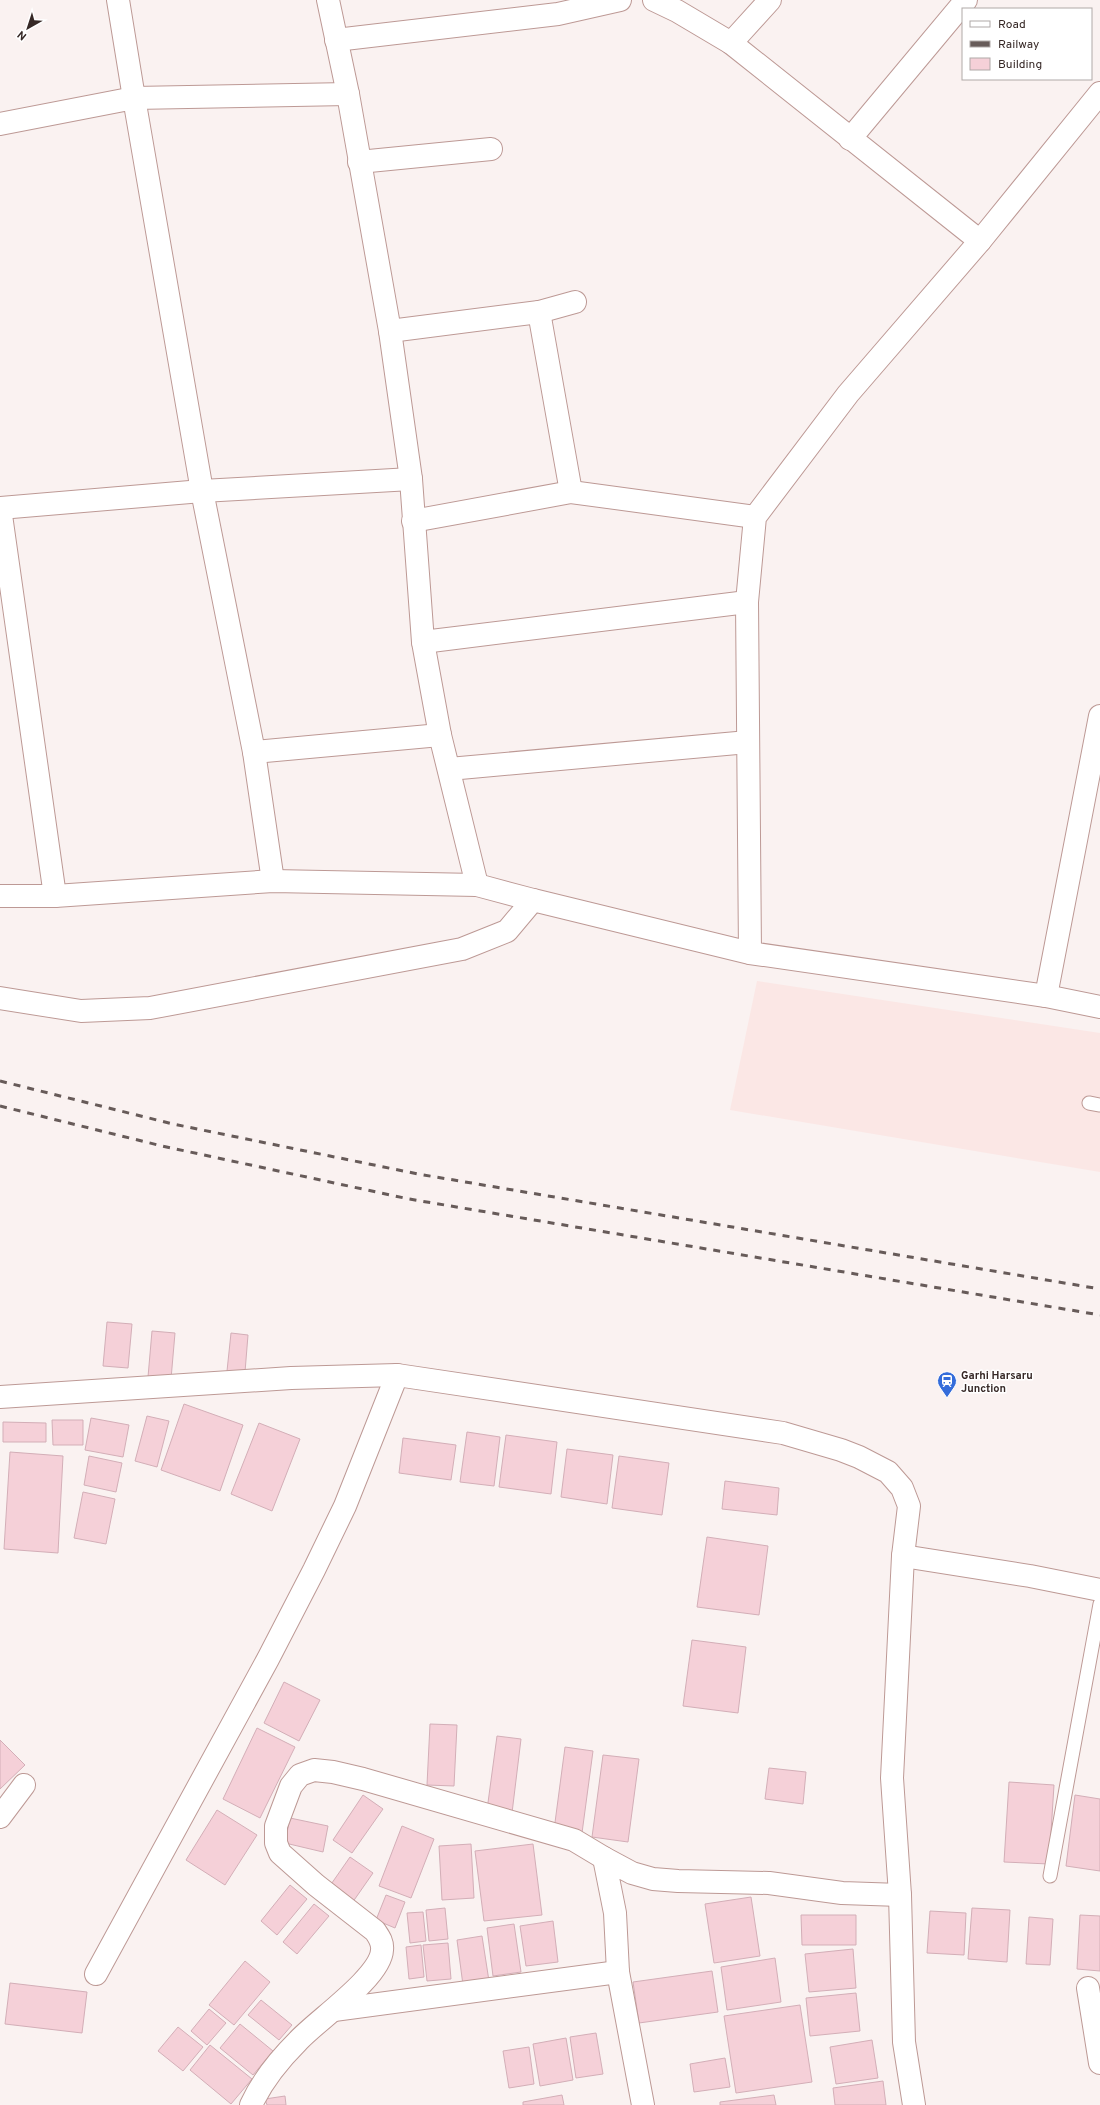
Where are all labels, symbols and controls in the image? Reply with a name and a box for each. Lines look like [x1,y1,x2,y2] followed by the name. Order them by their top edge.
[8,8,48,48] north arrow
[962,8,1092,80] legend
[998,17,1026,33] text: Road
[15,27,30,43] text: N
[998,37,1039,53] text: Railway
[998,57,1042,73] text: Building
[961,1369,1033,1396] place label: Garhi Harsaru Junction
[936,1370,958,1398] station icon: Garhi Harsaru Junction

